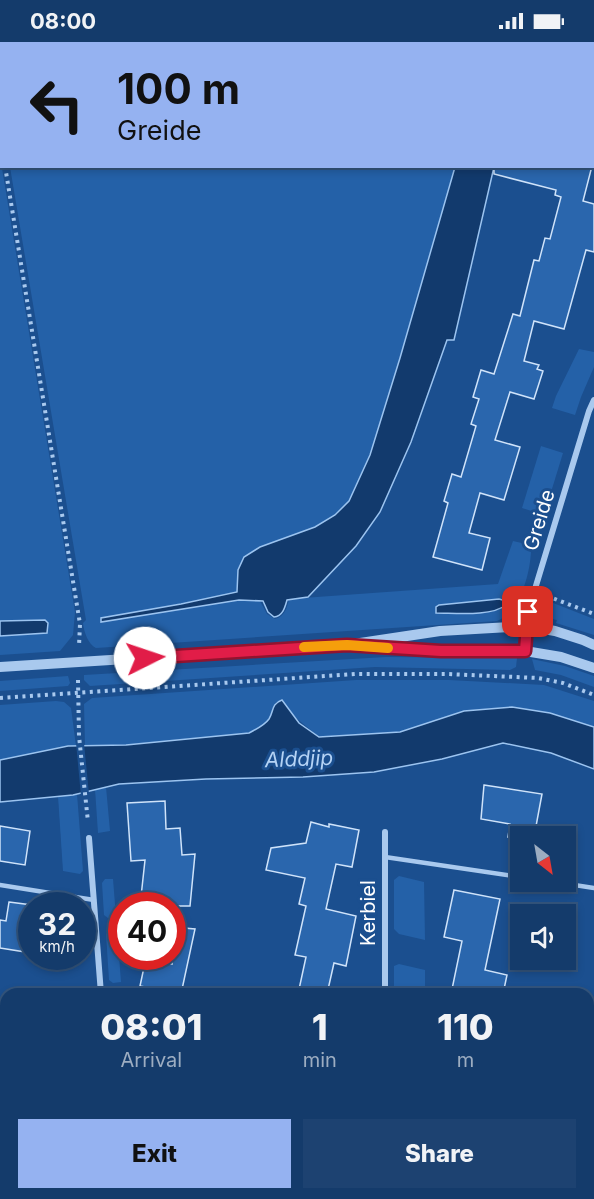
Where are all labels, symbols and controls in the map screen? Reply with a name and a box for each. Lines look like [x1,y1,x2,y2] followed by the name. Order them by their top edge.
[30,8,96,34] text: 08:00
[117,63,240,114] text: 100 m
[18,66,96,144] icon: left
[117,114,201,147] text: Greide
[518,487,560,553] street label: Greide
[502,586,553,637] pin
[511,595,544,628] icon: arrive
[113,626,177,690] position arrow
[263,745,334,772] water label: Alddjip
[510,826,576,892] north arrow
[510,826,576,970] map controls
[356,880,380,946] street label: Kerbiel
[108,892,186,970] speed limit sign: 40
[510,904,576,970] button: sound
[38,906,76,942] text: 32
[39,937,75,956] text: km/h
[100,1005,203,1049] text: 08:01
[312,1005,328,1049] text: 1
[437,1005,494,1049] text: 110
[121,1048,182,1072] text: Arrival
[303,1048,337,1072] text: min
[457,1048,474,1072] text: m
[18,1119,291,1188] button: Exit
[303,1119,576,1188] button: Share

